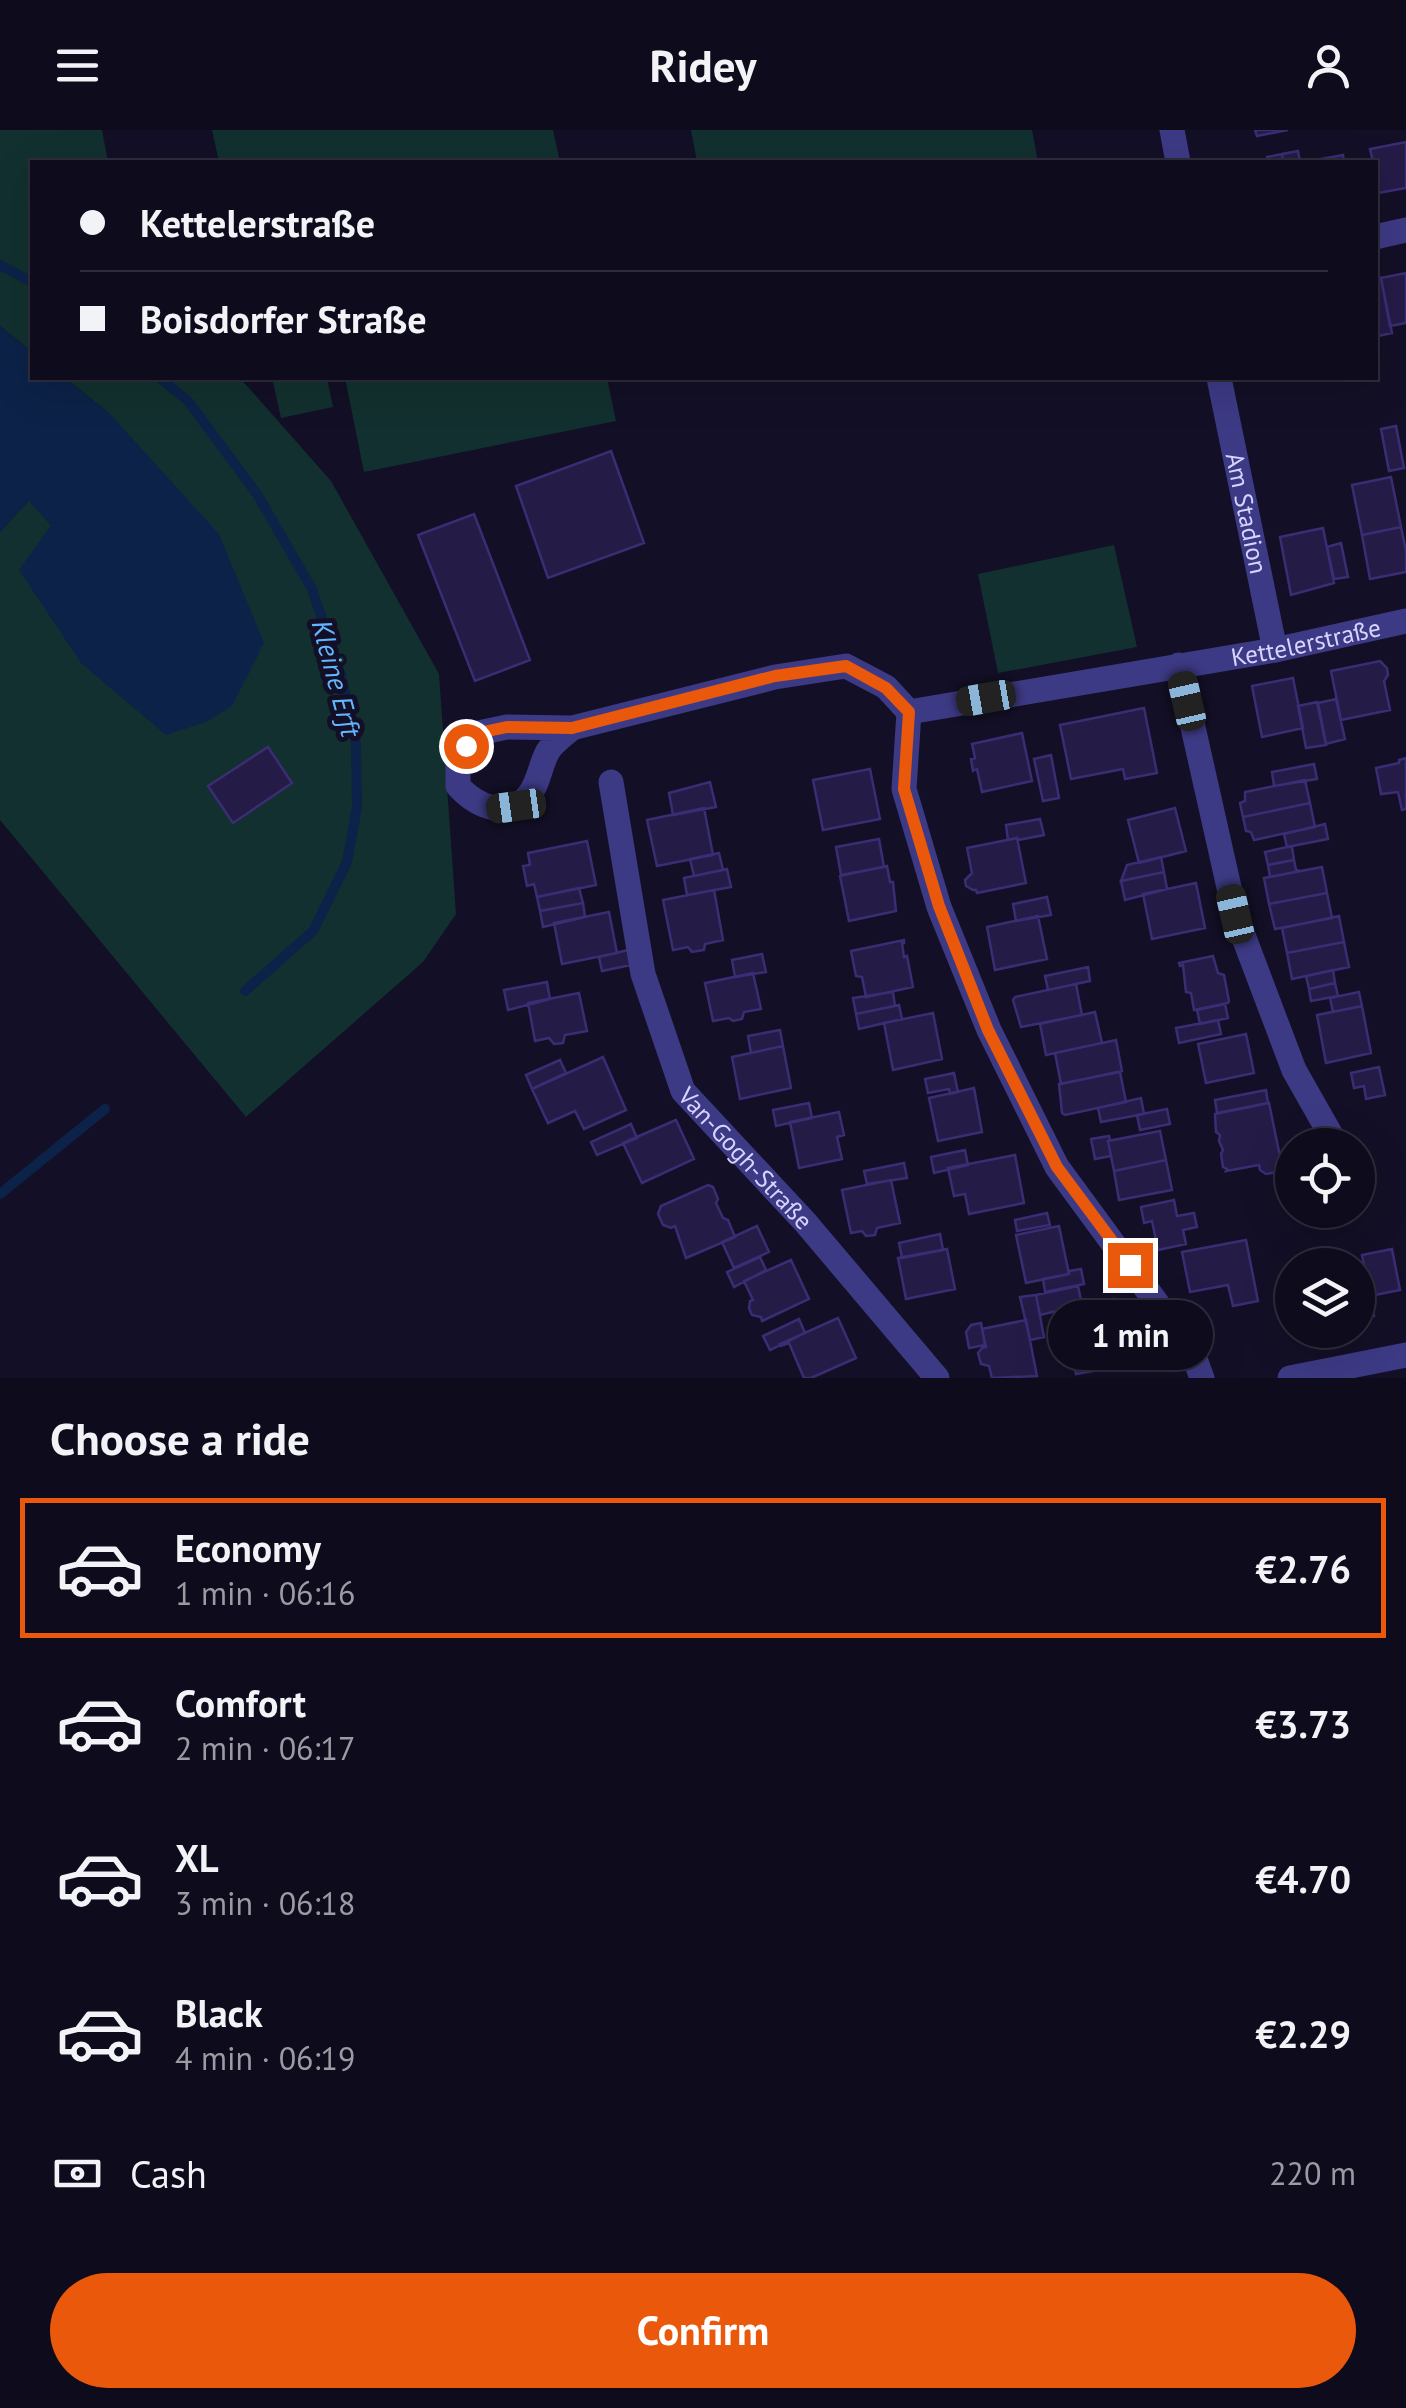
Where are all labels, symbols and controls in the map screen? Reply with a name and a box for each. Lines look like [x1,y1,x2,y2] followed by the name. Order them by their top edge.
[649,36,757,94] text: Ridey
[50,38,105,93] icon: menu
[1301,38,1356,93] icon: person
[140,198,375,247] text: Kettelerstraße
[140,294,426,343] text: Boisdorfer Straße
[1219,450,1275,577] street label: Am Stadion
[1229,611,1384,673] street label: Kettelerstraße
[304,616,371,742] water label: Kleine Erft
[1166,668,1208,734] car
[954,678,1018,718] car
[444,724,489,769] route start
[484,787,548,825] car
[1214,881,1256,947] car
[671,1079,820,1236] street label: Van-Gogh-Straße
[1275,1128,1375,1348] map controls
[1275,1128,1375,1228] button: locate
[1108,1243,1153,1288] route end
[1275,1248,1375,1348] button: layers
[1048,1300,1212,1370] callout: 1 min
[1091,1314,1170,1356] text: 1 min
[50,1409,310,1467] text: Choose a ride
[55,1523,145,1613] icon: car
[175,1523,321,1572] text: Economy
[1255,1544,1351,1593] text: €2.76
[175,1572,355,1614] text: 1 min · 06:16
[55,1678,145,1768] icon: car
[175,1678,306,1727] text: Comfort
[1255,1699,1351,1748] text: €3.73
[175,1727,355,1769] text: 2 min · 06:17
[55,1833,145,1923] icon: car
[175,1833,219,1882] text: XL
[1255,1854,1351,1903] text: €4.70
[175,1882,355,1924] text: 3 min · 06:18
[55,1988,145,2078] icon: car
[175,1988,263,2037] text: Black
[1255,2009,1351,2058] text: €2.29
[175,2037,355,2079] text: 4 min · 06:19
[50,2146,105,2201] icon: cash
[130,2149,207,2198] text: Cash
[1269,2152,1356,2194] text: 220 m
[50,2273,1356,2388] button: Confirm

